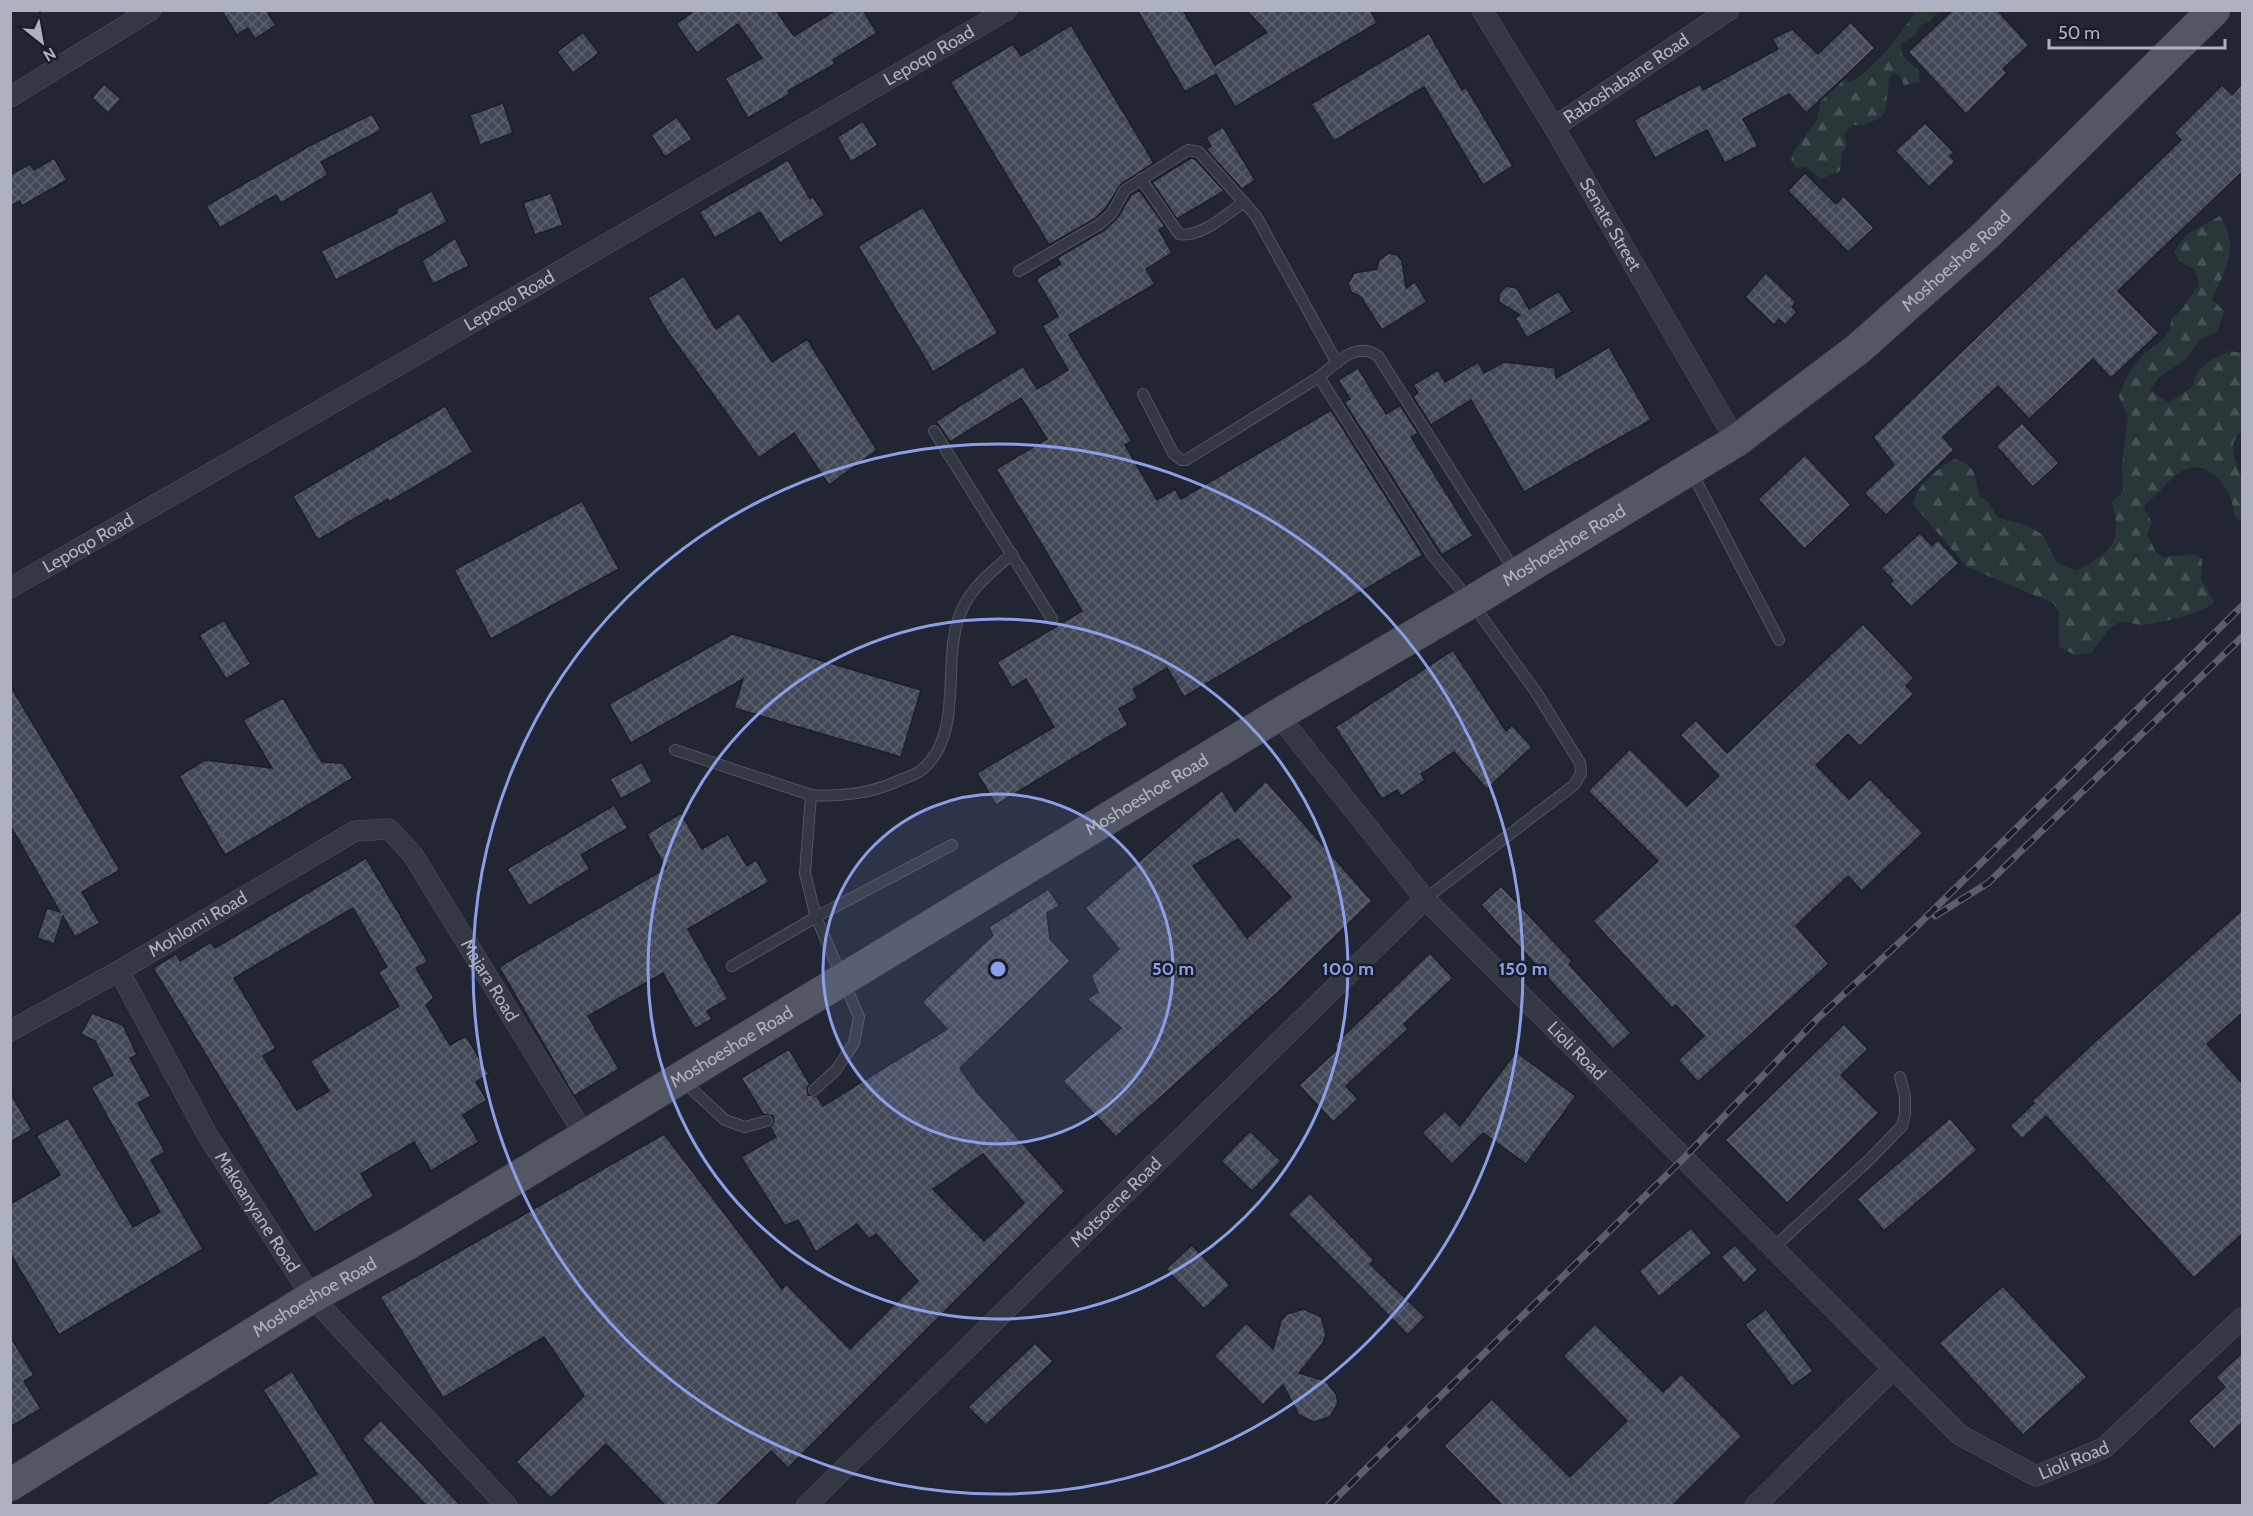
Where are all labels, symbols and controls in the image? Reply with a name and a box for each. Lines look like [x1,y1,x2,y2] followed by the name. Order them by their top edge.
[12,12,72,72] north arrow
[2049,12,2224,50] scale bar
[880,21,978,91] street label: Lepoqo Road
[2058,22,2100,44] text: 50 m
[1559,29,1693,128] street label: Raboshabane Road
[40,43,59,65] text: N
[1575,174,1646,275] street label: Senate Street
[1897,206,2015,316] street label: Moshoeshoe Road
[460,266,558,336] street label: Lepoqo Road
[1498,500,1630,591] street label: Moshoeshoe Road
[39,509,137,578] street label: Lepoqo Road
[1081,749,1212,841] street label: Moshoeshoe Road
[144,887,251,962] street label: Mohlomi Road
[456,935,523,1026] street label: Majara Road
[1152,958,1194,980] text: 50 m
[1322,958,1374,980] text: 100 m
[1499,958,1547,980] text: 150 m
[988,959,1008,979] centre of rings
[666,1001,797,1093] street label: Moshoeshoe Road
[1543,1017,1610,1085] street label: Lioli Road
[210,1148,304,1276] street label: Makoanyane Road
[1066,1153,1166,1252] street label: Motsoene Road
[249,1252,381,1342] street label: Moshoeshoe Road
[2035,1436,2112,1485] street label: Lioli Road

